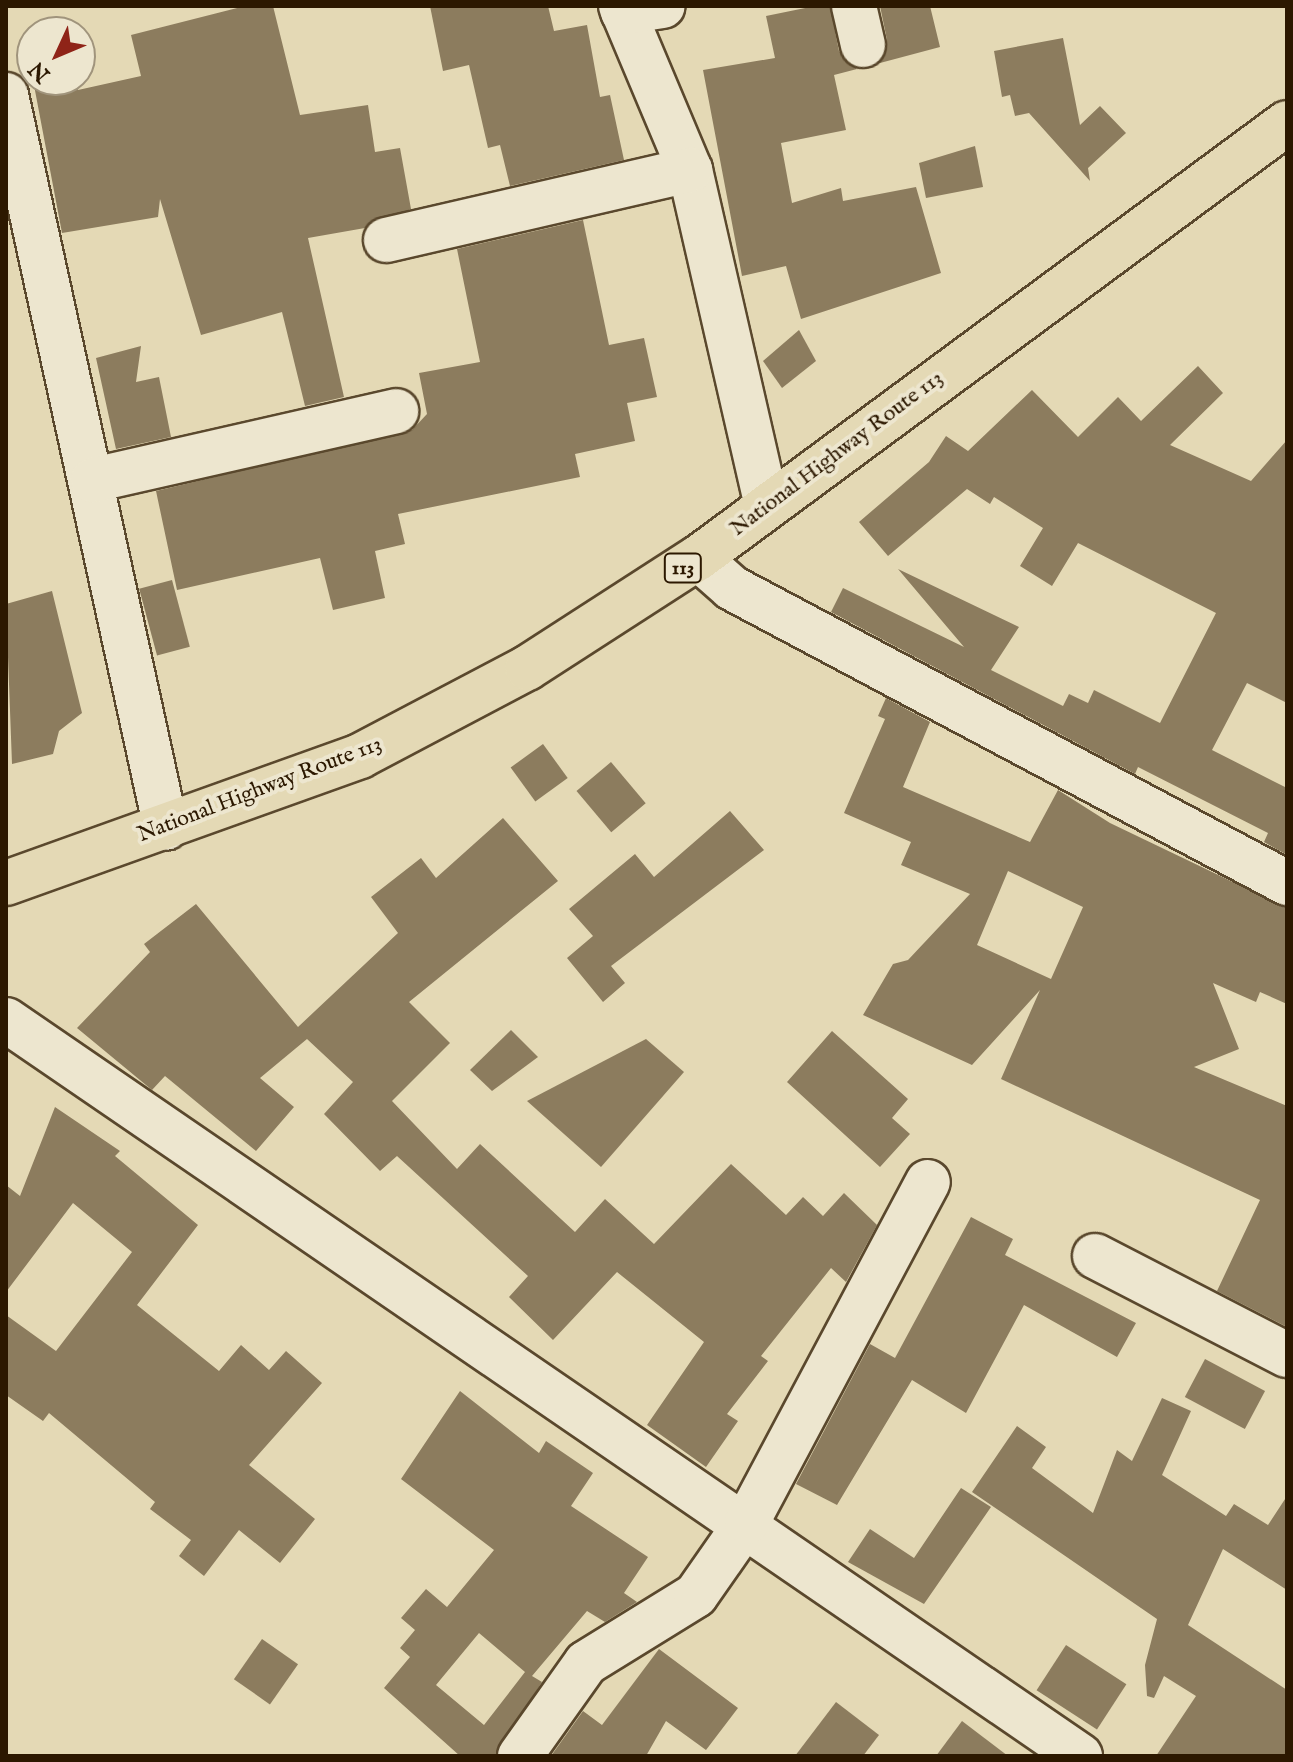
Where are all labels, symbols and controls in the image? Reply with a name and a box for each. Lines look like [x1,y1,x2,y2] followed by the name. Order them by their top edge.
[16,16,96,96] north arrow
[23,55,57,88] text: N
[725,365,949,543] street label: National Highway Route 113
[663,552,703,584] road number: 113
[134,731,386,849] street label: National Highway Route 113

